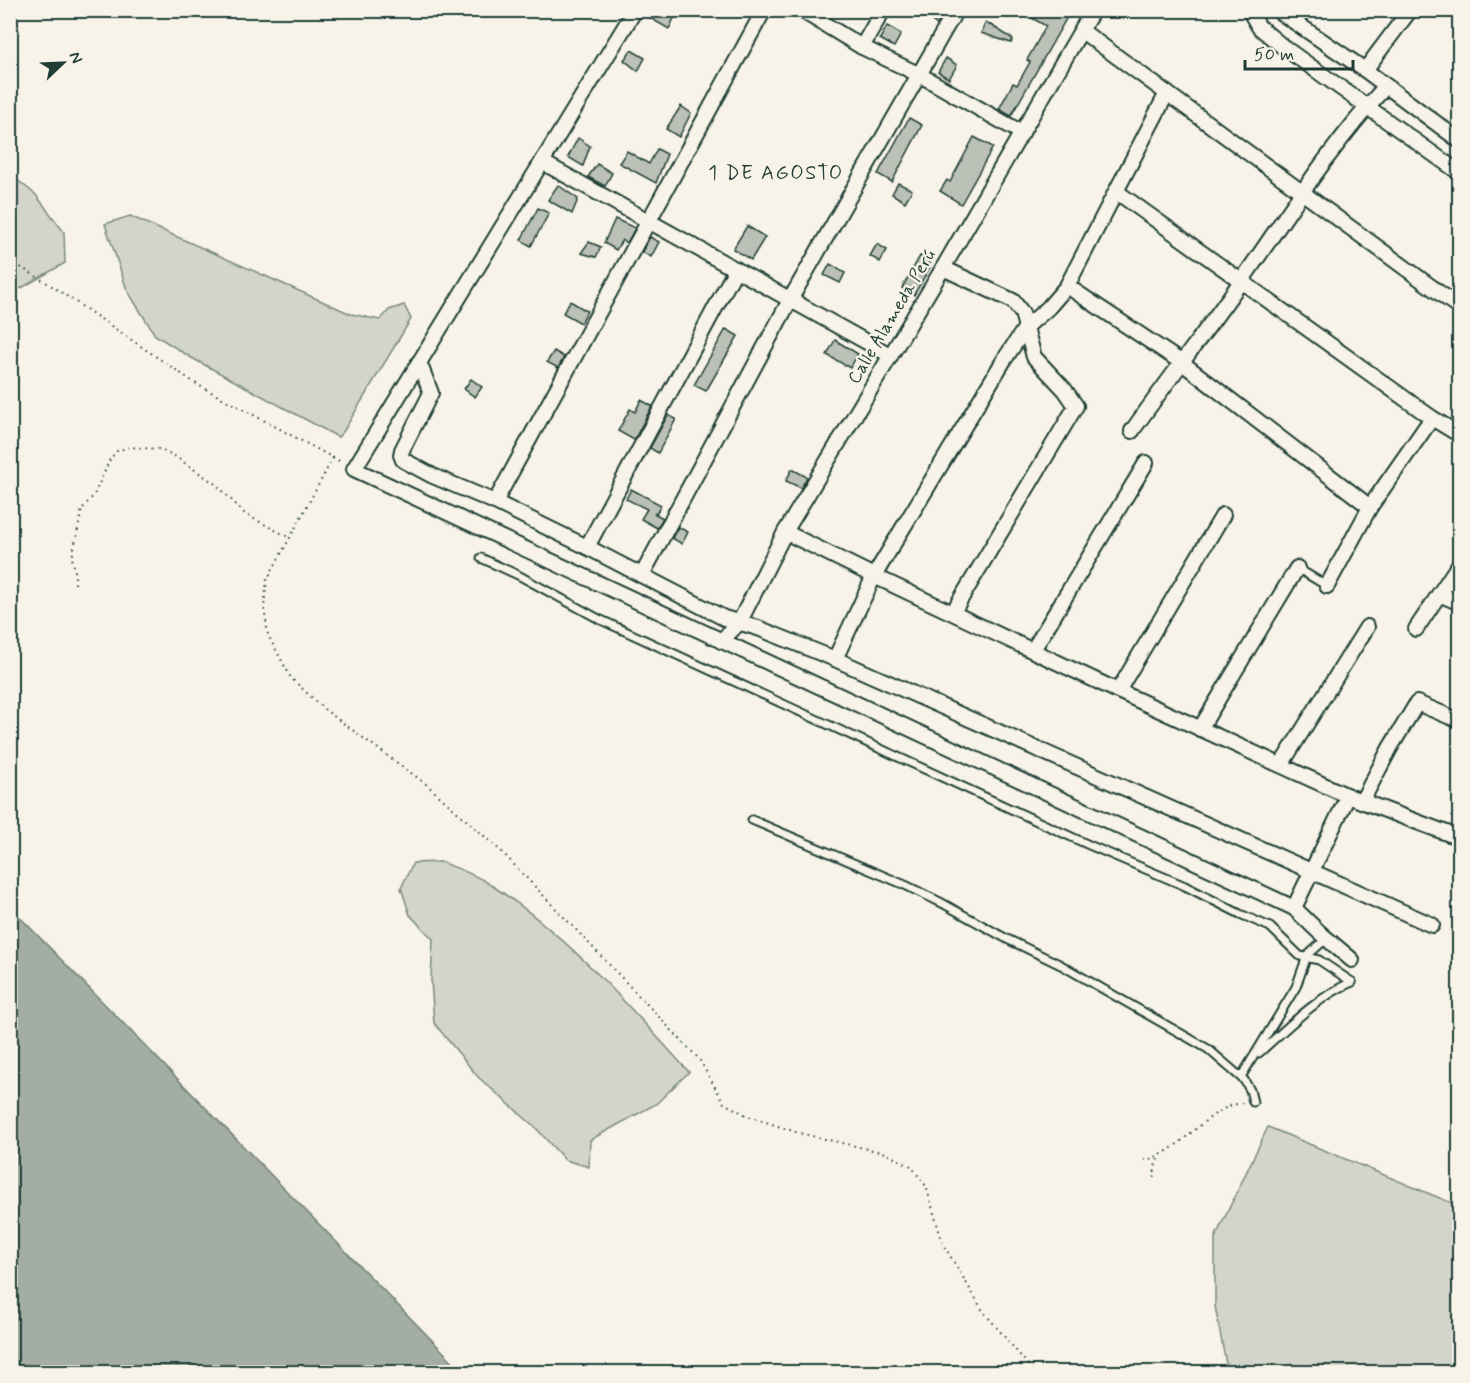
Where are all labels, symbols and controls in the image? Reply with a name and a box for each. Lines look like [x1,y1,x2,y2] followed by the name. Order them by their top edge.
[33,33,93,93] north arrow
[1245,33,1353,71] scale bar
[1254,43,1294,67] text: 50 m
[64,49,87,67] text: N
[708,160,844,187] district label: 1 DE AGOSTO
[842,245,942,389] street label: Calle Alameda Perú

